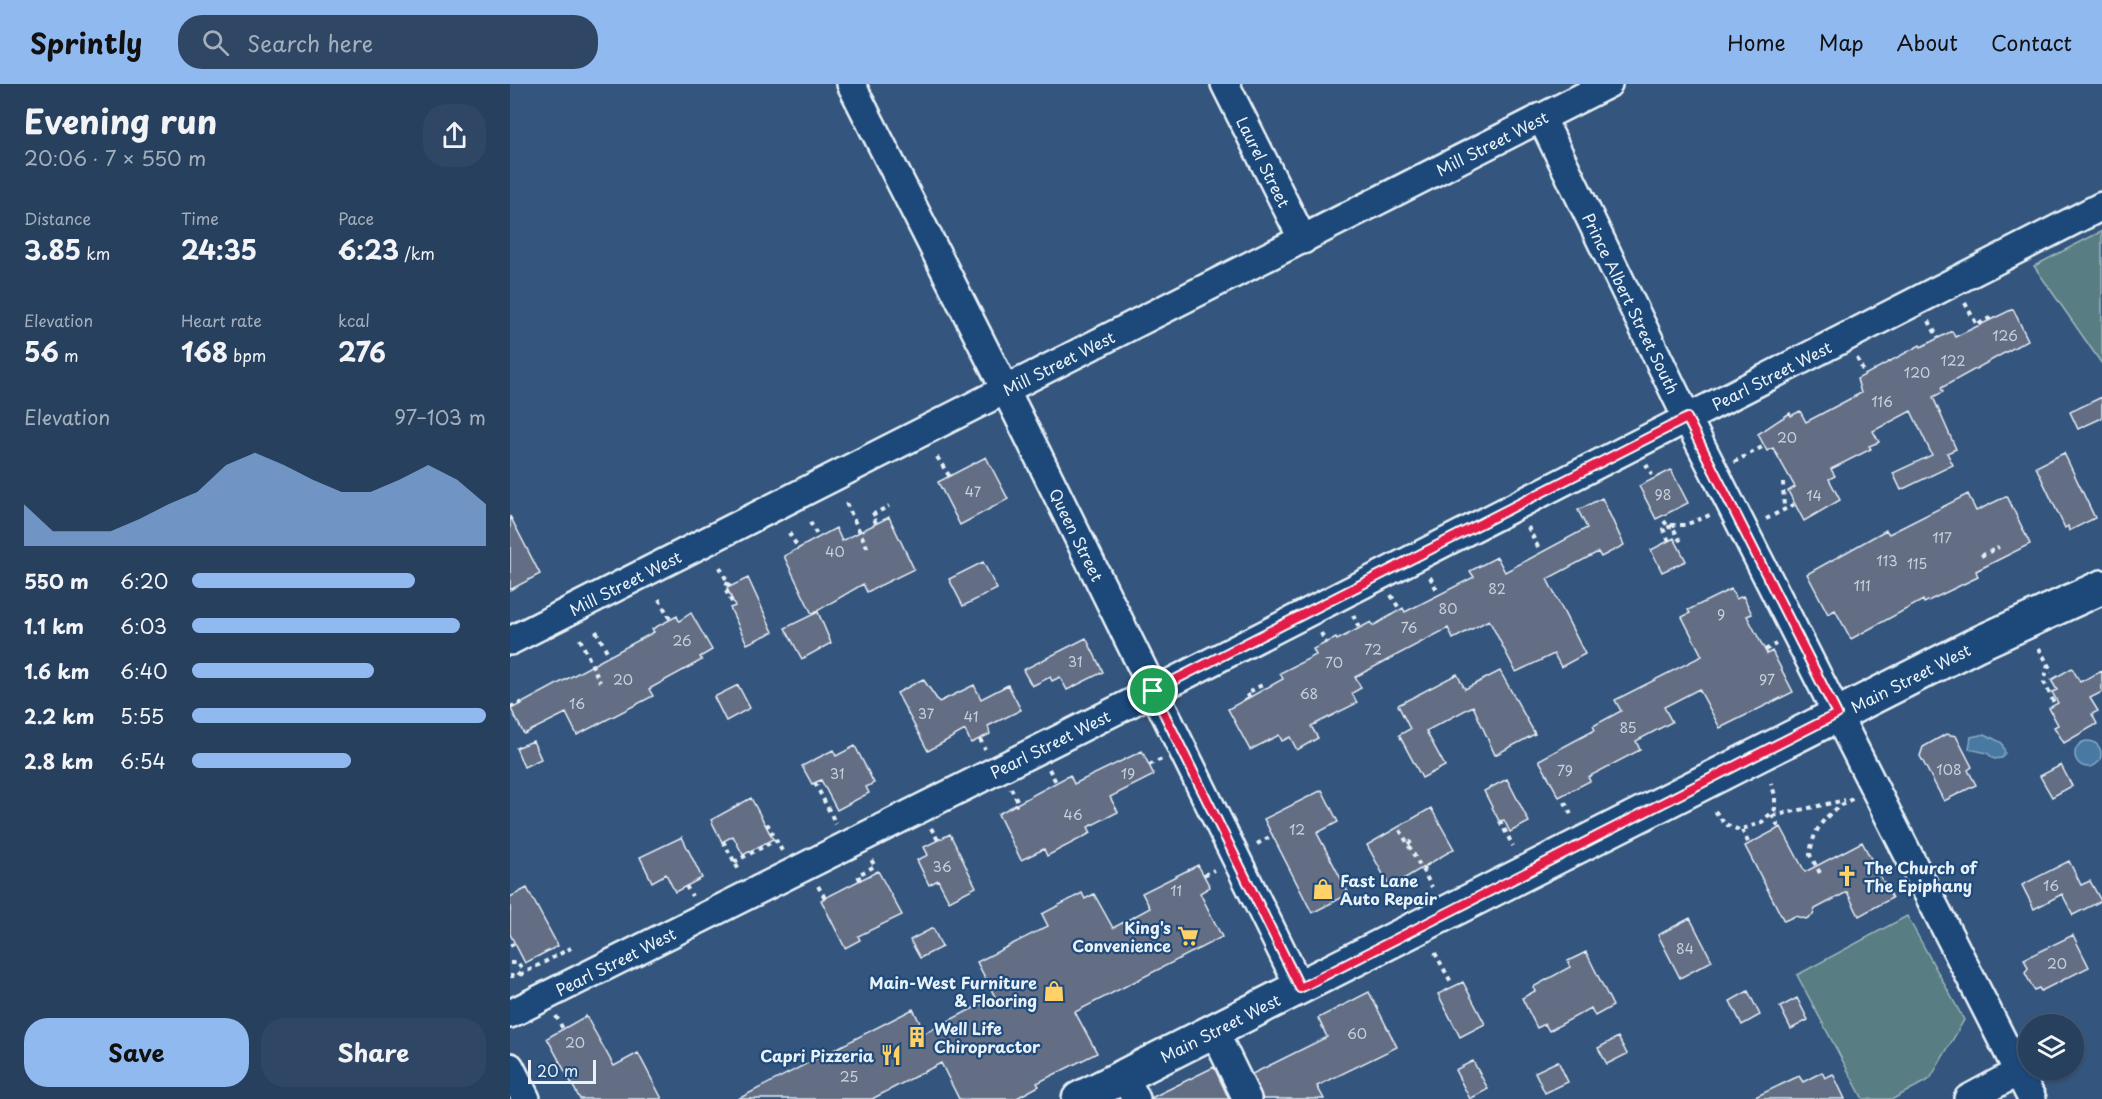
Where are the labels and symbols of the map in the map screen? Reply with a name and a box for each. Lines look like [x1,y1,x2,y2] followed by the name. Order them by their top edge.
[1432,104,1552,181] street label: Mill Street West
[1231,112,1297,212] street label: Laurel Street
[1577,209,1685,398] street label: Prince Albert Street South
[998,324,1119,401] street label: Mill Street West
[1992,325,2018,346] house number: 126
[1707,335,1835,416] street label: Pearl Street West
[1940,350,1966,371] house number: 122
[1904,362,1930,383] house number: 120
[1871,391,1893,412] house number: 116
[1777,427,1797,448] house number: 20
[965,481,982,502] house number: 47
[1044,484,1110,586] street label: Queen Street
[1655,484,1671,505] house number: 98
[1806,485,1822,506] house number: 14
[1932,527,1952,548] house number: 117
[825,541,845,562] house number: 40
[565,544,685,621] street label: Mill Street West
[1876,550,1898,571] house number: 113
[1907,553,1927,574] house number: 115
[1853,575,1871,596] house number: 111
[1488,578,1506,599] house number: 82
[1439,598,1457,619] house number: 80
[1717,604,1725,625] house number: 9
[1401,617,1418,638] house number: 76
[672,630,692,651] house number: 26
[1846,637,1975,718] street label: Main Street West
[1364,639,1382,660] house number: 72
[1068,651,1082,672] house number: 31
[1325,652,1343,673] house number: 70
[1127,665,1178,716] pin
[613,669,633,690] house number: 20
[1759,669,1775,690] house number: 97
[1300,683,1318,704] house number: 68
[569,693,585,714] house number: 16
[918,703,935,724] house number: 37
[986,703,1114,784] street label: Pearl Street West
[964,706,978,727] house number: 41
[1619,717,1637,738] house number: 85
[1936,759,1962,780] house number: 108
[1557,760,1573,781] house number: 79
[830,763,844,784] house number: 31
[1121,763,1135,784] house number: 19
[1063,804,1083,825] house number: 46
[1289,819,1305,840] house number: 12
[1864,855,1978,897] place label: The Church of The Epiphany
[932,856,952,877] house number: 36
[1835,864,1859,888] church icon: The Church of The Epiphany
[1340,868,1438,910] place label: Fast Lane Auto Repair
[2043,875,2059,896] house number: 16
[1311,877,1335,901] shop icon: Fast Lane Auto Repair
[1170,880,1182,901] house number: 11
[1072,915,1171,957] place label: King's Convenience
[551,921,680,1001] street label: Pearl Street West
[1176,924,1200,948] supermarket icon: King's Convenience
[1676,938,1694,959] house number: 84
[2047,953,2067,974] house number: 20
[869,970,1037,1012] place label: Main-West Furniture & Flooring
[1042,979,1066,1003] shop icon: Main-West Furniture & Flooring
[1156,987,1284,1068] street label: Main Street West
[934,1016,1041,1058] place label: Well Life Chiropractor
[1347,1023,1367,1044] house number: 60
[905,1025,929,1049] building icon: Well Life Chiropractor
[565,1032,585,1053] house number: 20
[760,1043,874,1067] place label: Capri Pizzeria
[879,1043,903,1067] restaurant icon: Capri Pizzeria
[528,1057,596,1084] scale bar
[840,1066,858,1087] house number: 25

